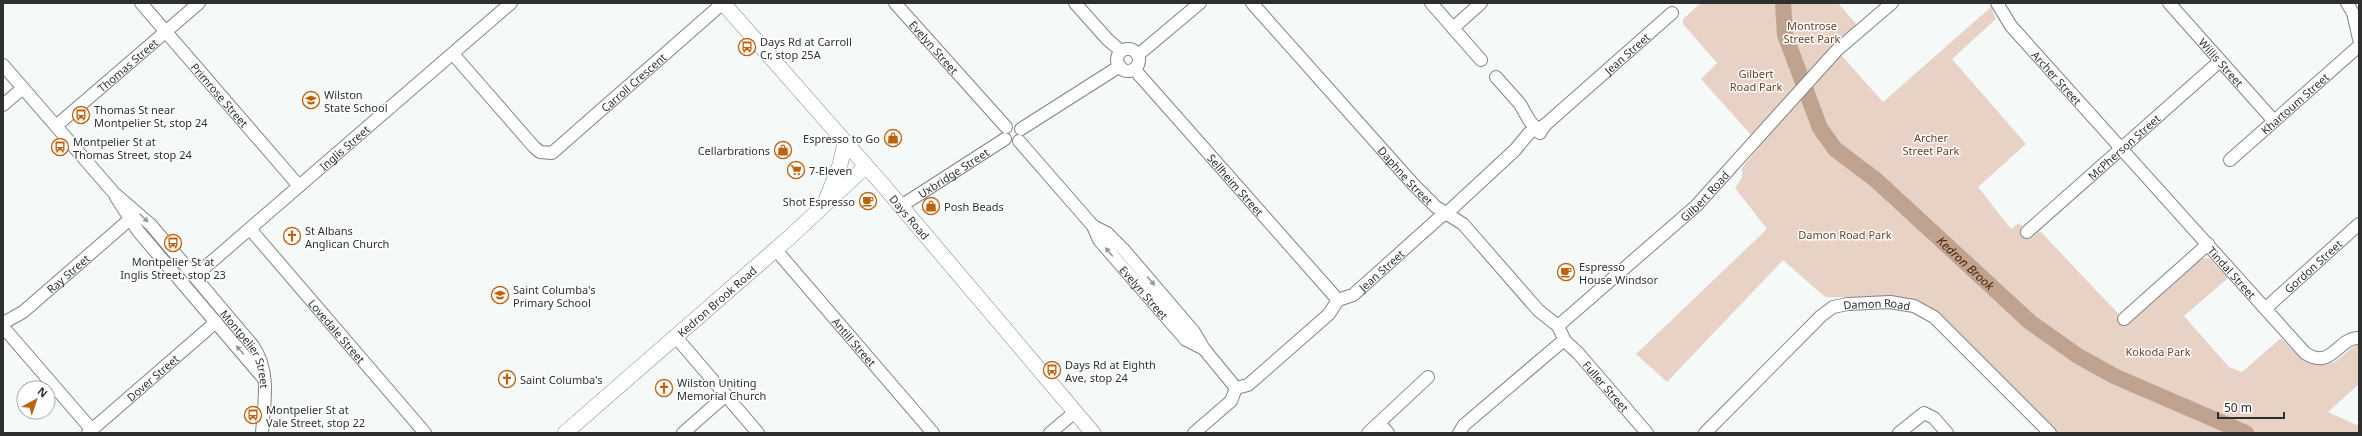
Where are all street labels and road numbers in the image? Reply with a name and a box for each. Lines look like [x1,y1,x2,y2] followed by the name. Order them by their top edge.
[906,17,962,77] street label: Evelyn Street
[1600,29,1653,78] street label: Jean Street
[2196,34,2247,90] street label: Willis Street
[94,35,161,95] street label: Thomas Street
[2029,47,2085,108] street label: Archer Street
[597,49,669,115] street label: Carroll Crescent
[188,59,252,130] street label: Primrose Street
[2257,69,2332,137] street label: Khartoum Street
[2084,110,2163,183] street label: McPherson Street
[316,121,372,173] street label: Inglis Street
[1375,143,1437,208] street label: Daphne Street
[915,144,991,201] street label: Uxbridge Street
[1205,150,1267,219] street label: Sellheim Street
[1677,167,1732,224] street label: Gilbert Road
[887,191,933,242] street label: Days Road
[2281,236,2345,296] street label: Gordon Street
[2205,243,2260,301] street label: Tindal Street
[1354,246,1407,295] street label: Jean Street
[43,250,92,296] street label: Ray Street
[674,262,759,340] street label: Kedron Brook Road
[1117,262,1172,322] street label: Evelyn Street
[1842,294,1911,313] street label: Damon Road
[306,296,369,366] street label: Lovedale Street
[218,306,273,389] street label: Montpelier Street
[829,314,880,369] street label: Antill Street
[123,351,182,404] street label: Dover Street
[1580,357,1632,414] street label: Fuller Street

